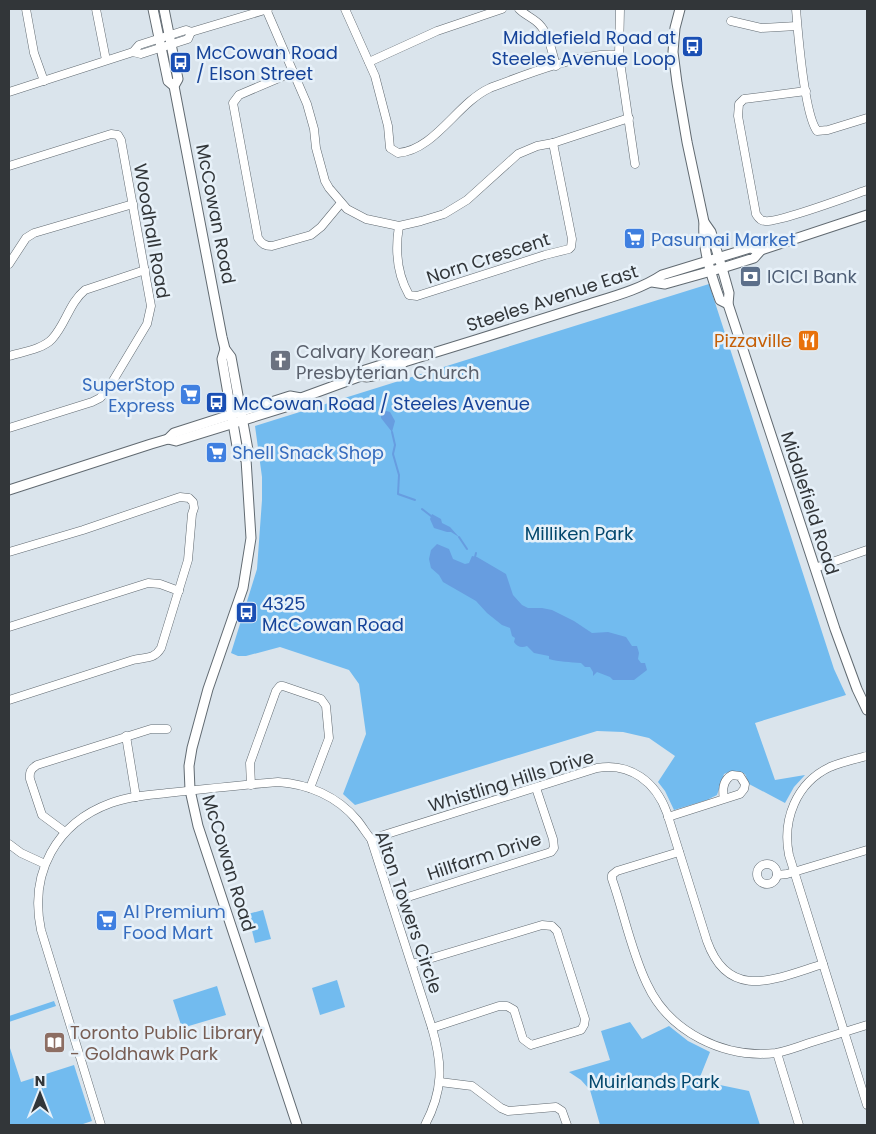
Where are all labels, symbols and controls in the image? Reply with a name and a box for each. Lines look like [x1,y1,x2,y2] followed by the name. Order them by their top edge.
[491,25,676,71] place label: Middlefield Road at Steeles Avenue Loop
[680,35,704,59] bus stop icon: Middlefield Road at Steeles Avenue Loop
[196,40,338,86] place label: McCowan Road / Elson Street
[168,50,192,74] bus stop icon: McCowan Road / Elson Street
[190,142,242,286] street label: McCowan Road
[128,161,176,301] street label: Woodhall Road
[423,226,553,290] street label: Norn Crescent
[623,227,647,251] supermarket icon: Pasumai Market
[651,227,796,252] place label: Pasumai Market
[463,258,641,338] street label: Steeles Avenue East
[739,264,763,288] bank icon: ICICI Bank
[767,264,858,289] place label: ICICI Bank
[714,328,792,353] place label: Pizzaville
[796,328,820,352] restaurant icon: Pizzaville
[296,339,479,385] place label: Calvary Korean Presbyterian Church
[268,349,292,373] church icon: Calvary Korean Presbyterian Church
[82,372,175,418] place label: SuperStop Express
[179,382,203,406] supermarket icon: SuperStop Express
[205,391,229,415] bus stop icon: McCowan Road / Steeles Avenue
[233,391,530,416] place label: McCowan Road / Steeles Avenue
[775,428,845,578] street label: Middlefield Road
[204,440,228,464] supermarket icon: Shell Snack Shop
[232,440,384,465] place label: Shell Snack Shop
[525,521,634,546] park label: Milliken Park
[262,591,404,637] place label: 4325 McCowan Road
[234,601,258,625] bus stop icon: 4325 McCowan Road
[425,744,597,818] street label: Whistling Hills Drive
[196,791,262,935] street label: McCowan Road
[424,826,544,886] street label: Hillfarm Drive
[369,827,449,997] street label: Alton Towers Circle
[123,899,226,945] place label: AI Premium Food Mart
[95,909,119,933] supermarket icon: AI Premium Food Mart
[70,1020,263,1066] place label: Toronto Public Library - Goldhawk Park
[42,1030,66,1054] library icon: Toronto Public Library - Goldhawk Park
[15,1069,65,1119] north arrow
[588,1069,720,1094] park label: Muirlands Park
[35,1071,45,1091] text: N

